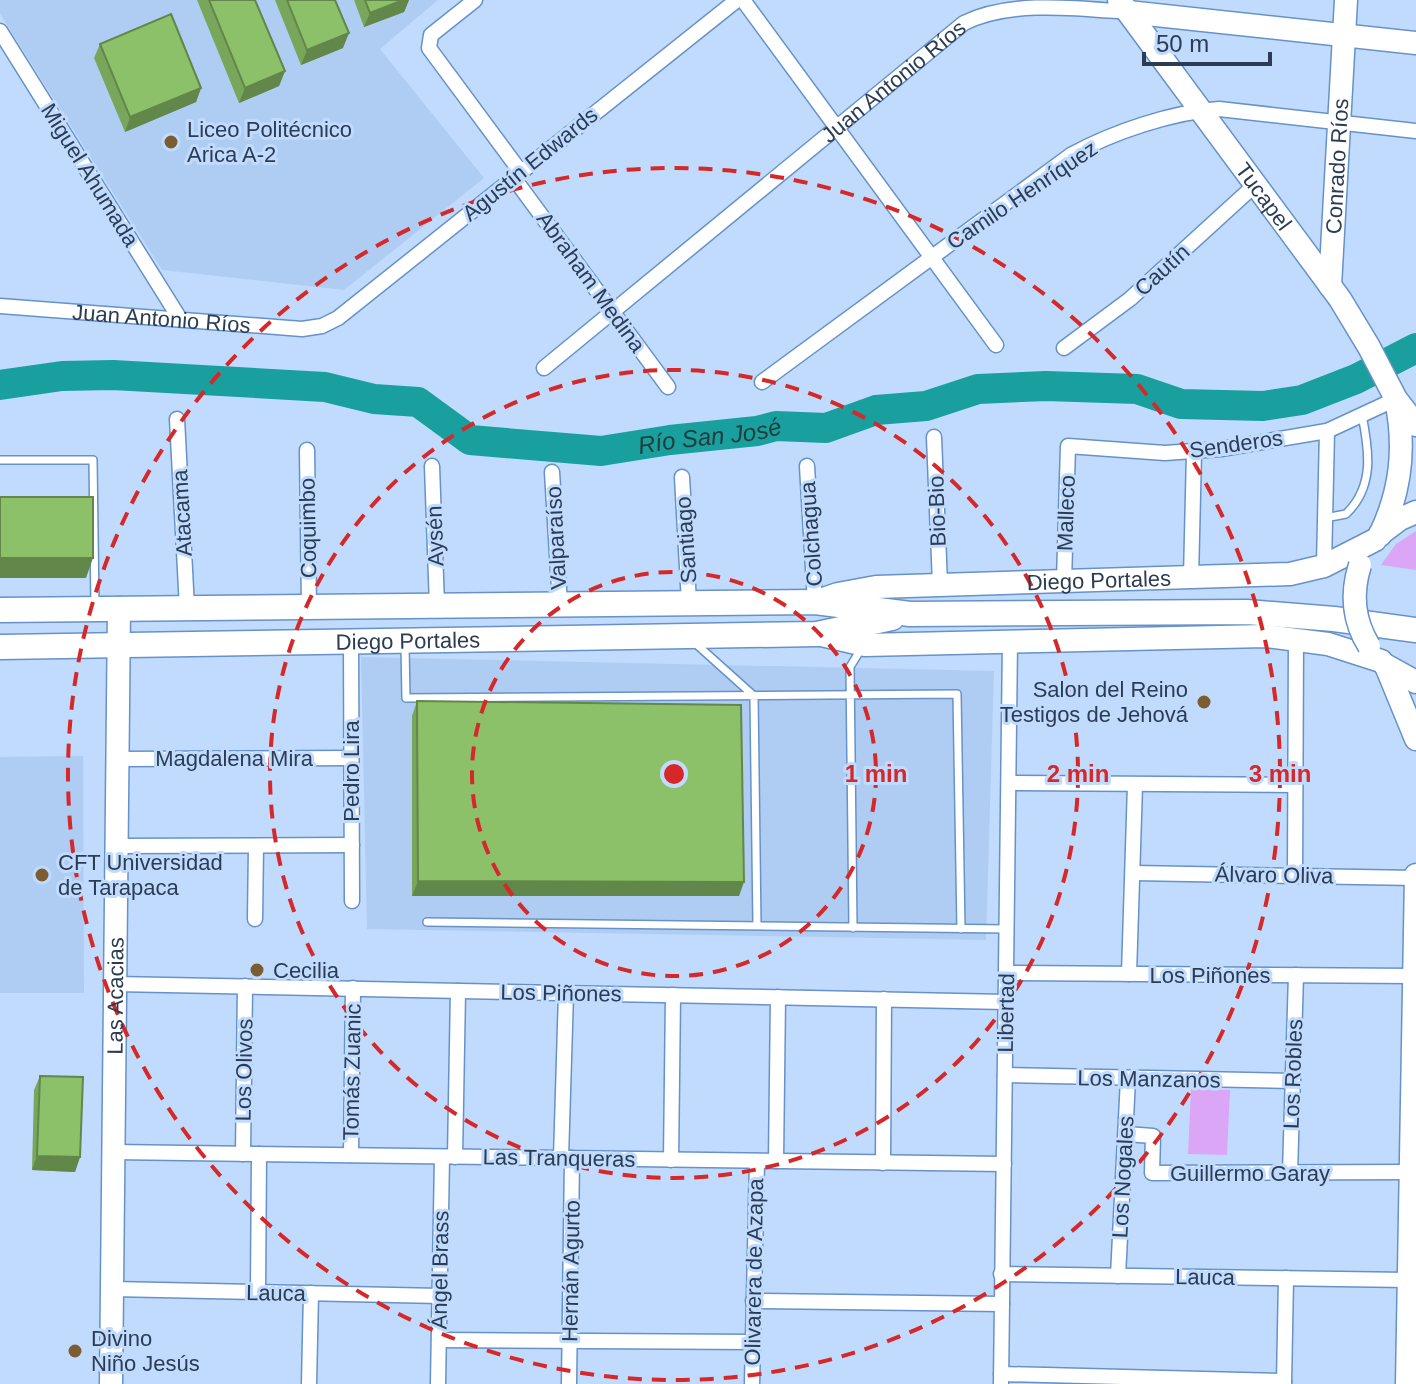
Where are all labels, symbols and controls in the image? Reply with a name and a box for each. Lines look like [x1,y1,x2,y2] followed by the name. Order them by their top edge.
[816,15,970,147] street label: Juan Antonio Ríos
[1144,16,1270,66] scale bar
[1156,30,1209,57] text: 50 m
[1320,98,1353,235] street label: Conrado Ríos
[36,99,144,252] street label: Miguel Ahumada
[458,102,602,226] street label: Agustín Edwards
[187,117,352,167] place label: Liceo Politécnico Arica A-2
[162,133,180,151] marker: Liceo Politécnico Arica A-2
[942,135,1102,255] street label: Camilo Henríquez
[1231,158,1297,235] street label: Tucapel
[532,207,651,358] street label: Abraham Medina
[1130,239,1194,301] street label: Cautín
[71,299,252,338] street label: Juan Antonio Ríos
[636,412,784,458] water label: Río San José
[1188,425,1284,463] street label: Senderos
[167,468,197,557] street label: Atacama
[923,475,951,547] street label: Bio-Bio
[1052,475,1080,551] street label: Malleco
[295,478,321,578] street label: Coquimbo
[795,480,827,587] street label: Colchagua
[541,486,571,590] street label: Valparaíso
[671,496,701,584] street label: Santiago
[421,505,449,567] street label: Aysén
[1026,565,1171,595] street label: Diego Portales
[336,627,480,654] street label: Diego Portales
[1000,677,1189,727] place label: Salon del Reino Testigos de Jehová
[1195,693,1213,711] marker: Salon del Reino Testigos de Jehová
[339,719,364,822] street label: Pedro Lira
[155,746,314,771] street label: Magdalena Mira
[660,760,688,788] centre of rings
[845,760,907,787] text: 1 min
[1047,760,1109,787] text: 2 min
[1249,760,1311,787] text: 3 min
[58,850,223,900] place label: CFT Universidad de Tarapaca
[1214,861,1334,889] street label: Álvaro Oliva
[33,866,51,884] marker: CFT Universidad de Tarapaca
[102,937,128,1055] street label: Las Acacias
[273,958,340,983] place label: Cecilia
[248,961,266,979] marker: Cecilia
[1149,963,1271,988] street label: Los Piñones
[993,973,1019,1053] street label: Libertad
[500,979,622,1007] street label: Los Piñones
[338,1003,366,1141] street label: Tomás Zuanic
[231,1018,257,1122] street label: Los Olivos
[1279,1019,1307,1129] street label: Los Robles
[1077,1065,1221,1093] street label: Los Manzanos
[1107,1115,1139,1239] street label: Los Nogales
[482,1144,636,1172] street label: Las Tranqueras
[1170,1161,1330,1186] street label: Guillermo Garay
[740,1177,768,1366] street label: Olivarera de Azapa
[557,1200,585,1342] street label: Hernán Agurto
[426,1210,454,1330] street label: Ángel Brass
[1175,1264,1236,1290] street label: Lauca
[246,1280,307,1306] street label: Lauca
[91,1326,200,1376] place label: Divino Niño Jesús
[66,1342,84,1360] marker: Divino Niño Jesús

